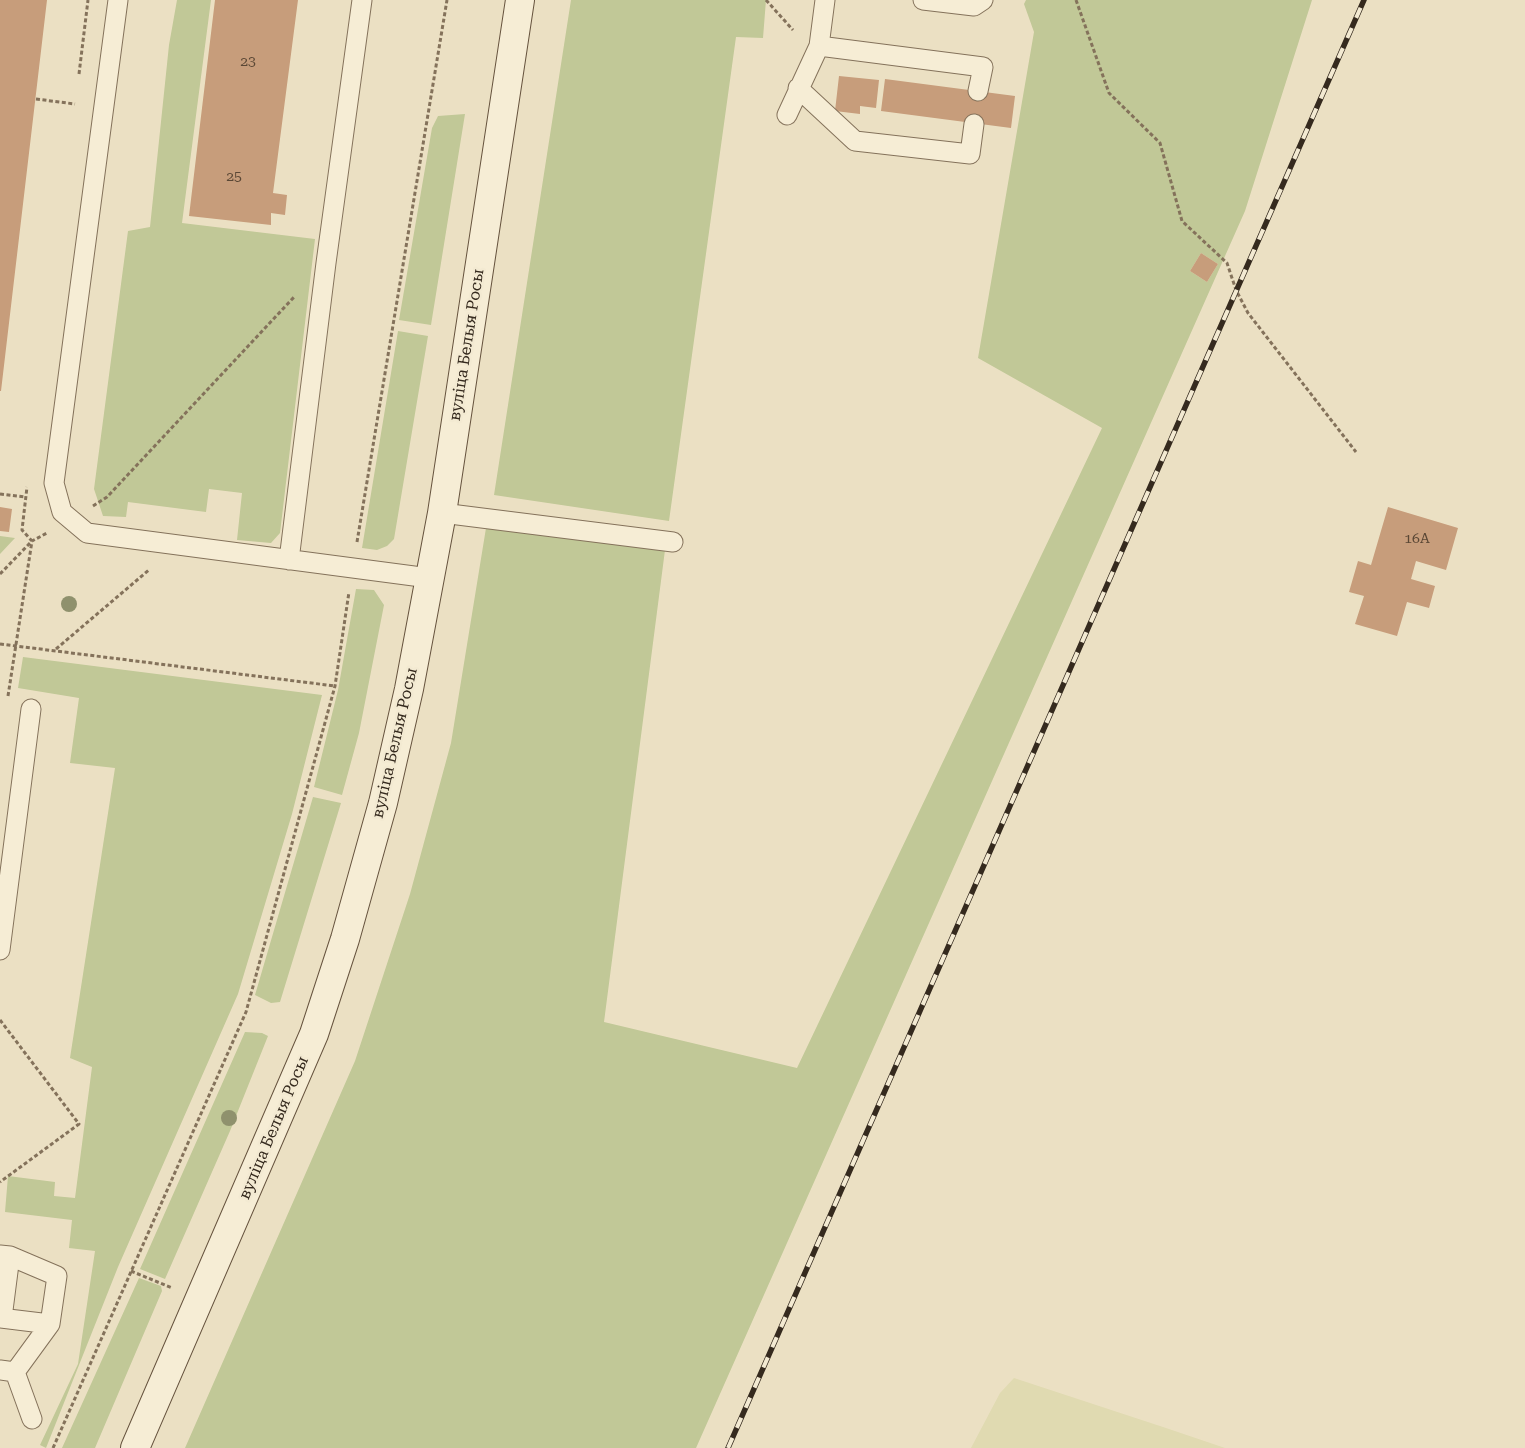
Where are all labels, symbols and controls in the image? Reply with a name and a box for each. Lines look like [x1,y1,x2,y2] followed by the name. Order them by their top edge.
[240,54,256,70] house number: 23
[226,169,242,185] house number: 25
[445,268,489,422] street label: вуліца Белыя Росы
[1404,531,1430,547] house number: 16А
[368,666,422,820] street label: вуліца Белыя Росы
[235,1054,313,1202] street label: вуліца Белыя Росы

